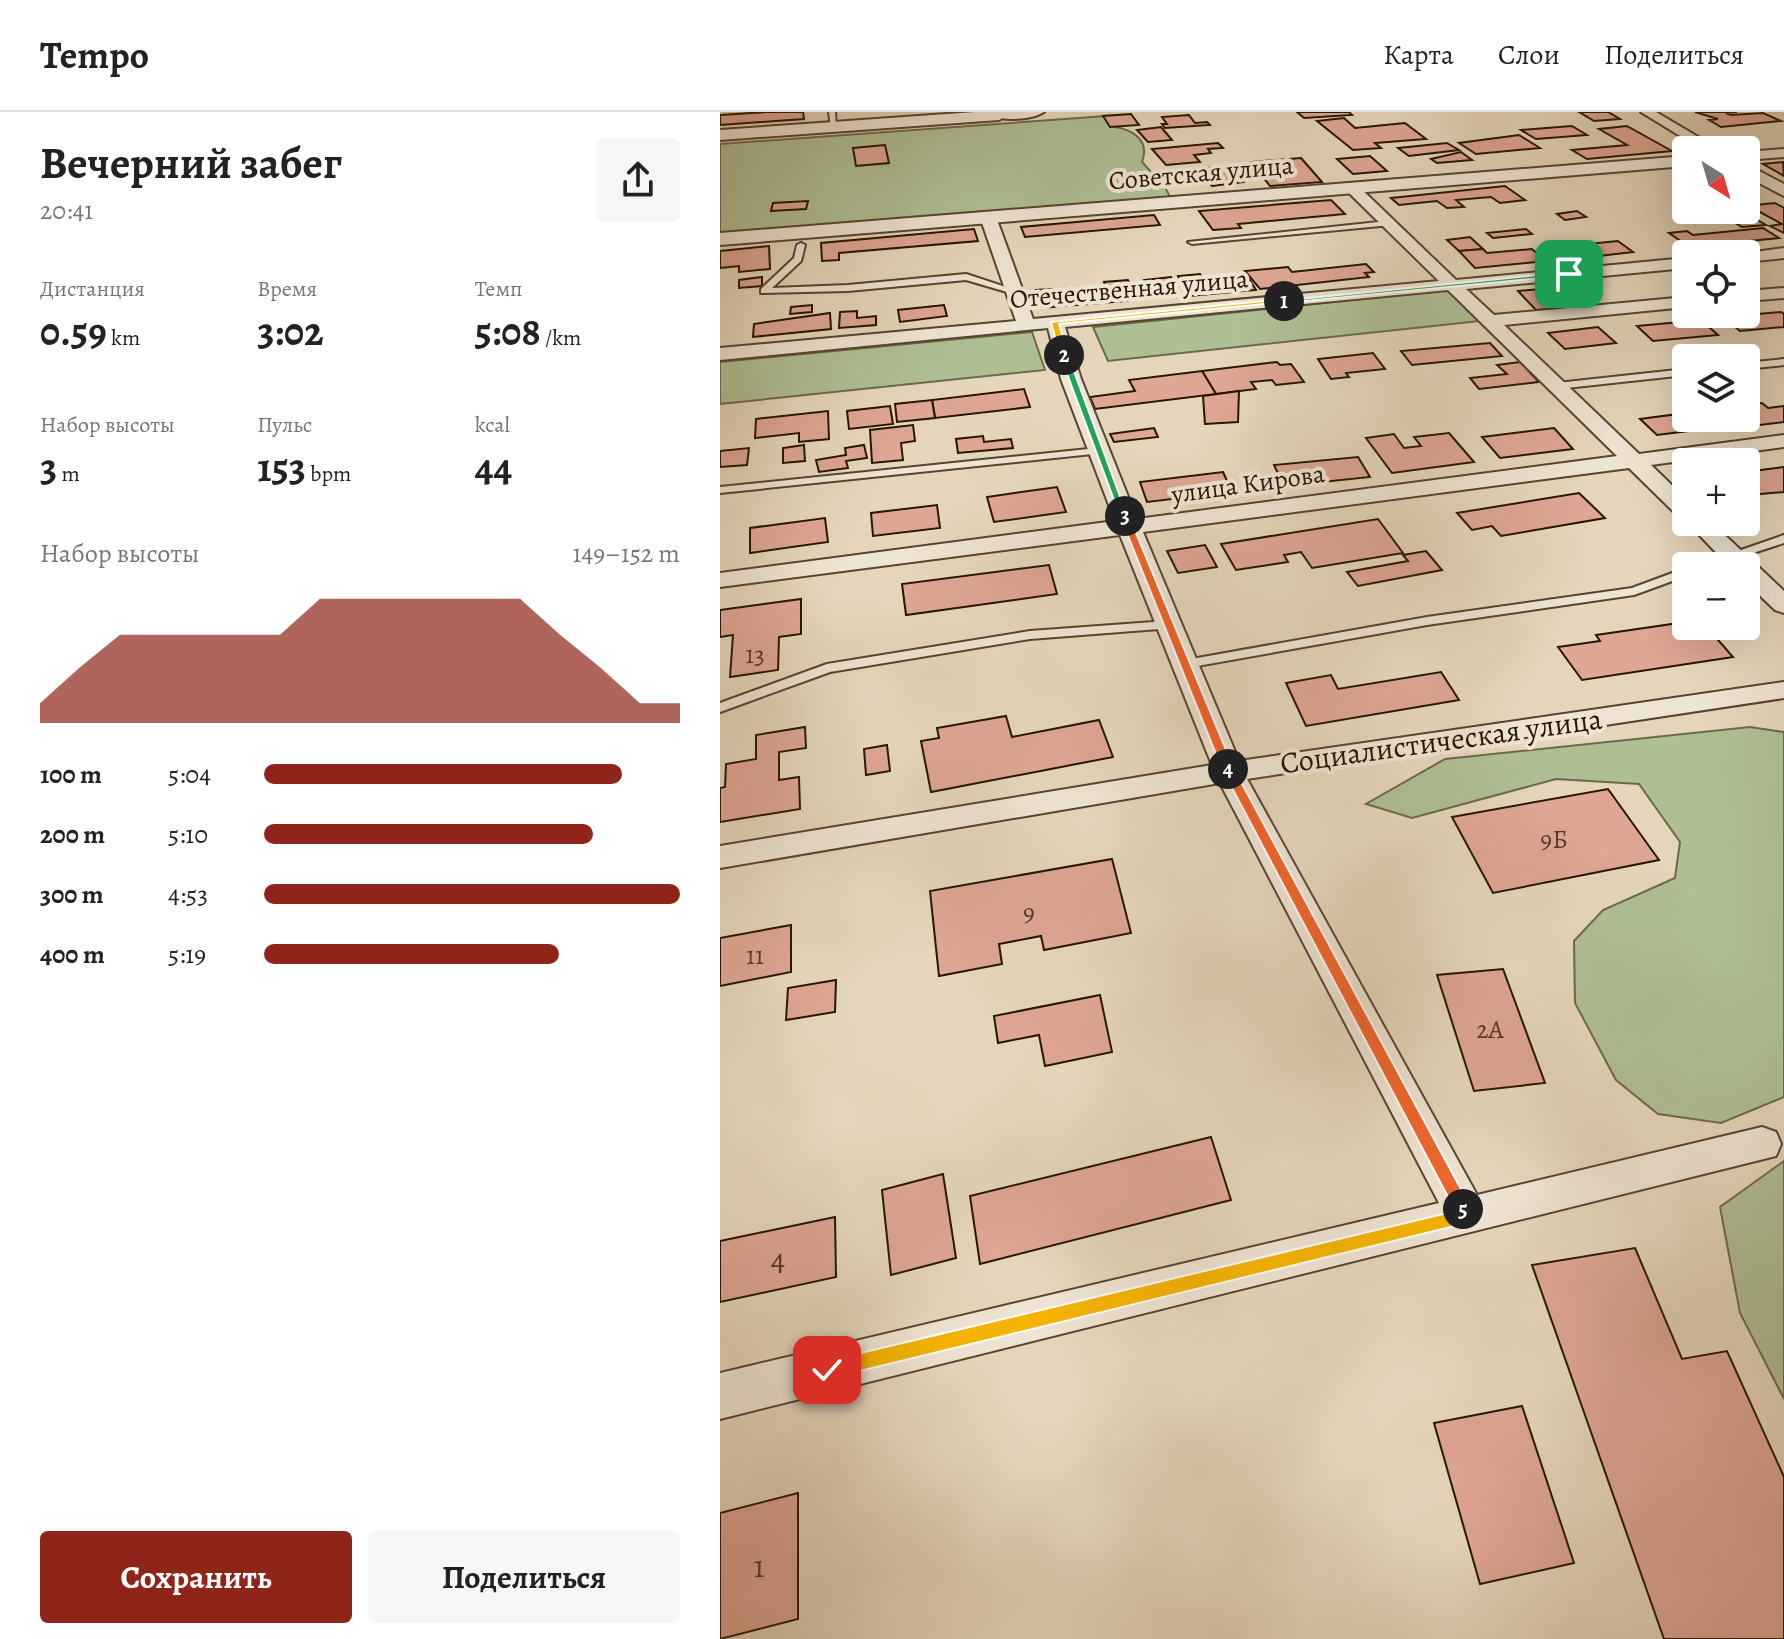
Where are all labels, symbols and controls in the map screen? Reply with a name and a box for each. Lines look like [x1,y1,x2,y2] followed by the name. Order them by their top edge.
[40,29,149,81] text: Tempo
[1383,36,1454,74] text: Карта
[1498,36,1560,74] text: Слои
[1604,36,1744,74] text: Поделиться
[40,133,342,193] text: Вечерний забег
[1672,136,1760,224] north arrow
[1672,136,1760,640] map controls
[596,138,680,222] button: share
[1107,148,1295,198] street label: Советская улица
[40,193,93,228] text: 20:41
[1535,240,1603,308] pin
[1672,240,1760,328] button: locate
[1547,252,1591,296] icon: arrive
[1008,261,1250,317] street label: Отечественная улица
[40,274,145,304] text: Дистанция
[257,274,317,304] text: Время
[475,274,523,304] text: Темп
[1264,281,1304,321] pin: 1
[1280,286,1288,316] text: 1
[40,304,107,359] text: 0.59
[257,304,324,359] text: 3:02
[475,304,541,359] text: 5:08
[107,323,140,353] text: km
[541,323,581,353] text: /km
[1044,335,1084,375] pin: 2
[1059,340,1069,370] text: 2
[1672,344,1760,432] button: layers
[40,410,175,440] text: Набор высоты
[257,410,312,440] text: Пульс
[475,410,510,440] text: kcal
[40,440,57,495] text: 3
[257,440,306,495] text: 153
[475,440,512,495] text: 44
[1672,448,1760,536] button: +
[1168,456,1327,512] street label: улица Кирова
[57,459,80,489] text: m
[306,459,351,489] text: bpm
[1105,496,1145,536] pin: 3
[1120,501,1130,531] text: 3
[40,536,199,571] text: Набор высоты
[572,536,680,571] text: 149–152 m
[1672,552,1760,640] button: −
[745,637,765,672] house number: 13
[1277,699,1605,783] street label: Социалистическая улица
[1208,749,1248,789] pin: 4
[1223,754,1233,784] text: 4
[40,757,102,792] text: 100 m
[168,757,211,792] text: 5:04
[40,817,105,852] text: 200 m
[168,817,208,852] text: 5:10
[1540,822,1568,857] house number: 9Б
[40,877,104,912] text: 300 m
[168,877,208,912] text: 4:53
[1023,895,1035,930] house number: 9
[40,937,105,972] text: 400 m
[168,937,206,972] text: 5:19
[746,938,764,973] house number: 11
[1476,1012,1505,1047] house number: 2А
[1443,1189,1483,1229] pin: 5
[1458,1194,1468,1224] text: 5
[771,1237,785,1281] house number: 4
[793,1336,861,1404] pin
[805,1348,849,1392] icon: check
[40,1531,352,1623] button: Сохранить
[368,1531,680,1623] button: Поделиться
[754,1544,765,1588] house number: 1

